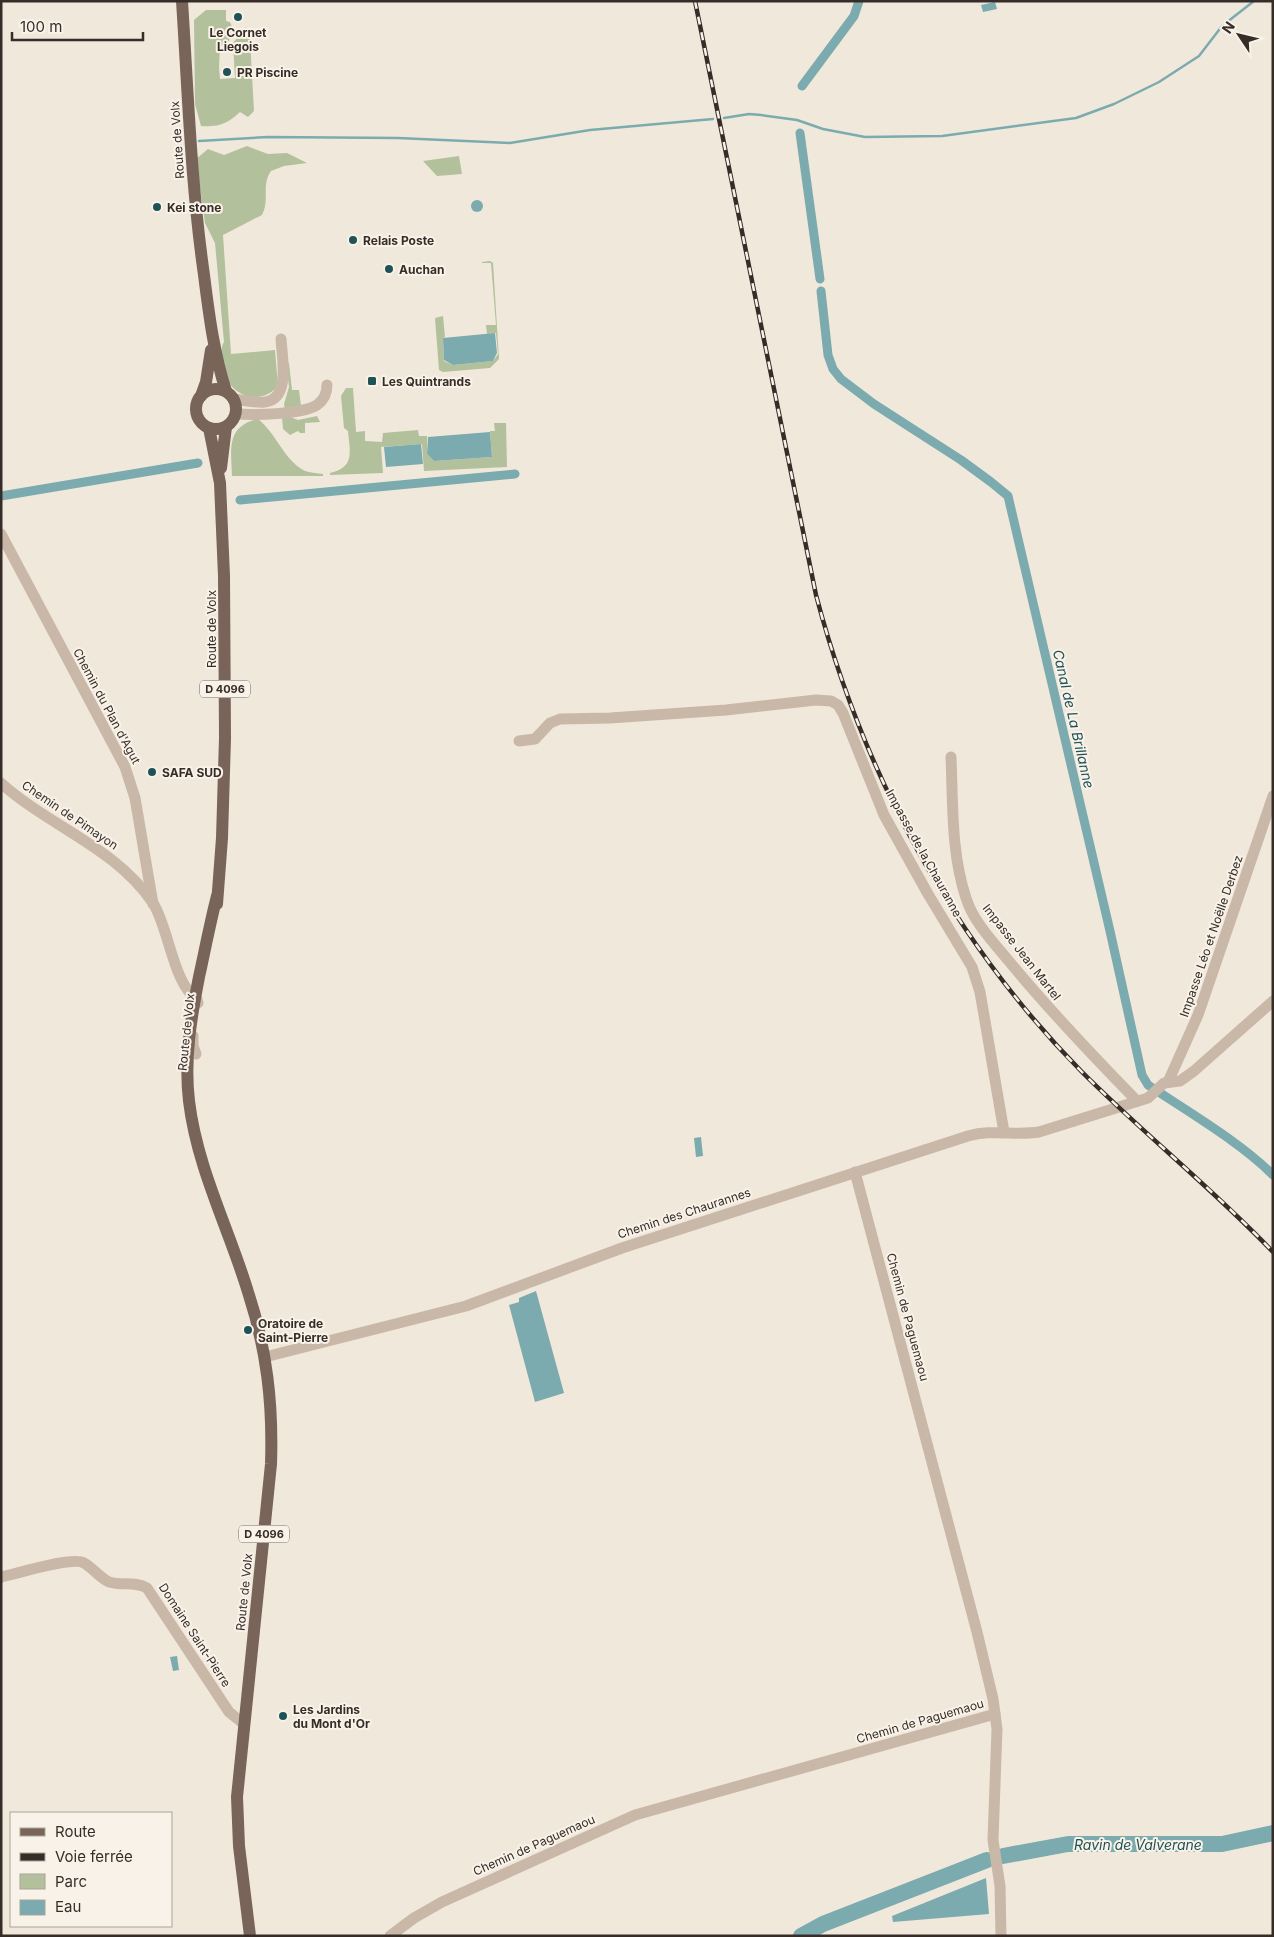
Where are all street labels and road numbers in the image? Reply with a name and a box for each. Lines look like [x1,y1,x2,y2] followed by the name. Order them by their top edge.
[167,100,187,179] street label: Route de Volx
[204,590,219,668] street label: Route de Volx
[70,646,144,767] street label: Chemin du Plan d'Agut
[200,681,250,698] road number: D 4096
[19,777,121,853] street label: Chemin de Pimayon
[883,786,965,920] street label: Impasse de la Chauranne
[1176,853,1246,1019] street label: Impasse Léo et Noëlle Derbez
[980,901,1064,1003] street label: Impasse Jean Martel
[174,992,198,1072] street label: Route de Volx
[615,1184,753,1242] street label: Chemin des Chaurannes
[884,1251,932,1383] street label: Chemin de Paguemaou
[239,1526,289,1542] road number: D 4096
[232,1552,256,1632] street label: Route de Volx
[156,1580,234,1690] street label: Domaine Saint-Pierre
[855,1696,985,1746] street label: Chemin de Paguemaou
[471,1811,597,1879] street label: Chemin de Paguemaou

